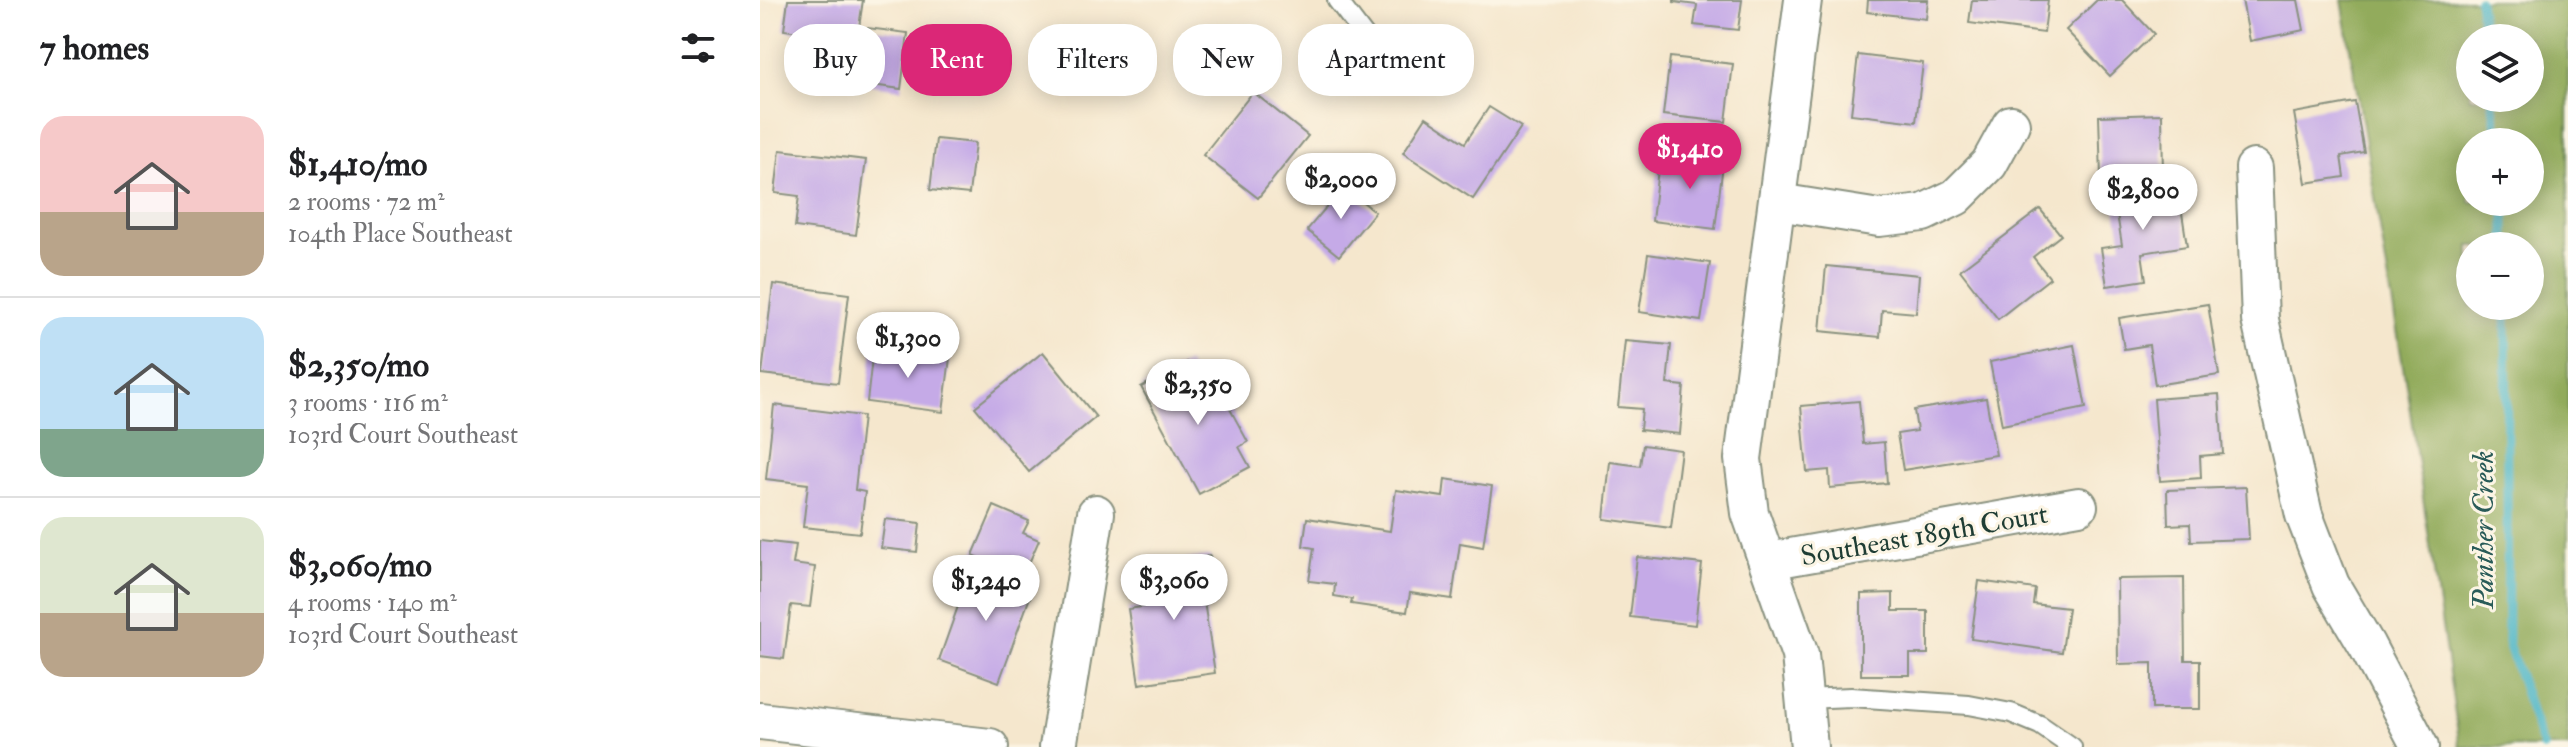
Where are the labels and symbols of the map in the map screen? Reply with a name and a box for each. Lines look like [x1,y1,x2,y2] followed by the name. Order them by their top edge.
[1625,123,1755,191] pin: $1,410
[1276,153,1406,221] pin: $2,000
[2078,164,2208,232] pin: $2,800
[843,312,973,380] pin: $1,300
[1133,359,1263,427] pin: $2,350
[2465,450,2502,611] water label: Panther Creek
[1798,497,2050,574] street label: Southeast 189th Court
[1109,554,1239,622] pin: $3,060
[921,555,1051,623] pin: $1,240

